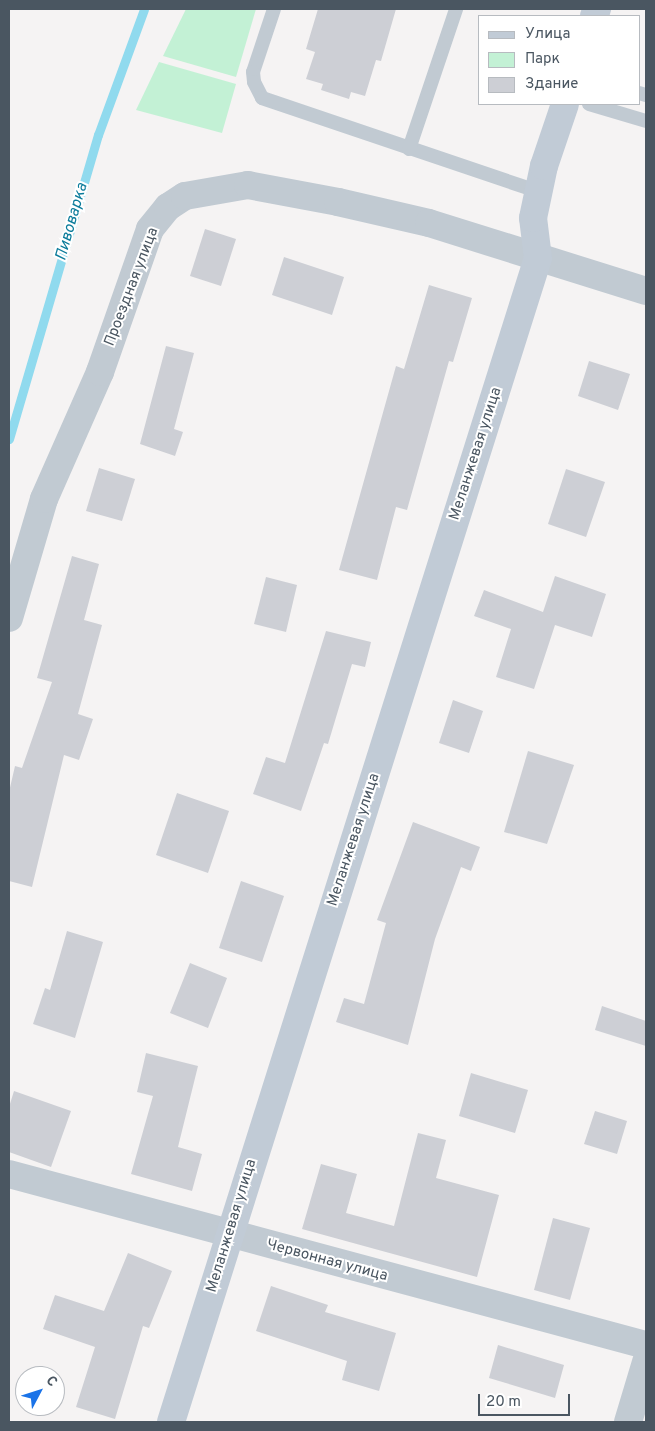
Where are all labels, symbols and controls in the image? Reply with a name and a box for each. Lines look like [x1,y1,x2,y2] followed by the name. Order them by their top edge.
[478,15,640,105] legend
[525,25,570,44] text: Улица
[525,50,560,69] text: Парк
[525,75,578,94] text: Здание
[52,181,92,263] water label: Пивоварка
[101,225,163,349] street label: Проездная улица
[446,385,506,523] street label: Меланжевая улица
[324,771,384,909] street label: Меланжевая улица
[203,1157,261,1295] street label: Меланжевая улица
[264,1236,390,1286] street label: Червонная улица
[15,1366,65,1416] north arrow
[42,1373,60,1391] text: С
[480,1384,572,1416] scale bar
[486,1393,521,1412] text: 20 m

